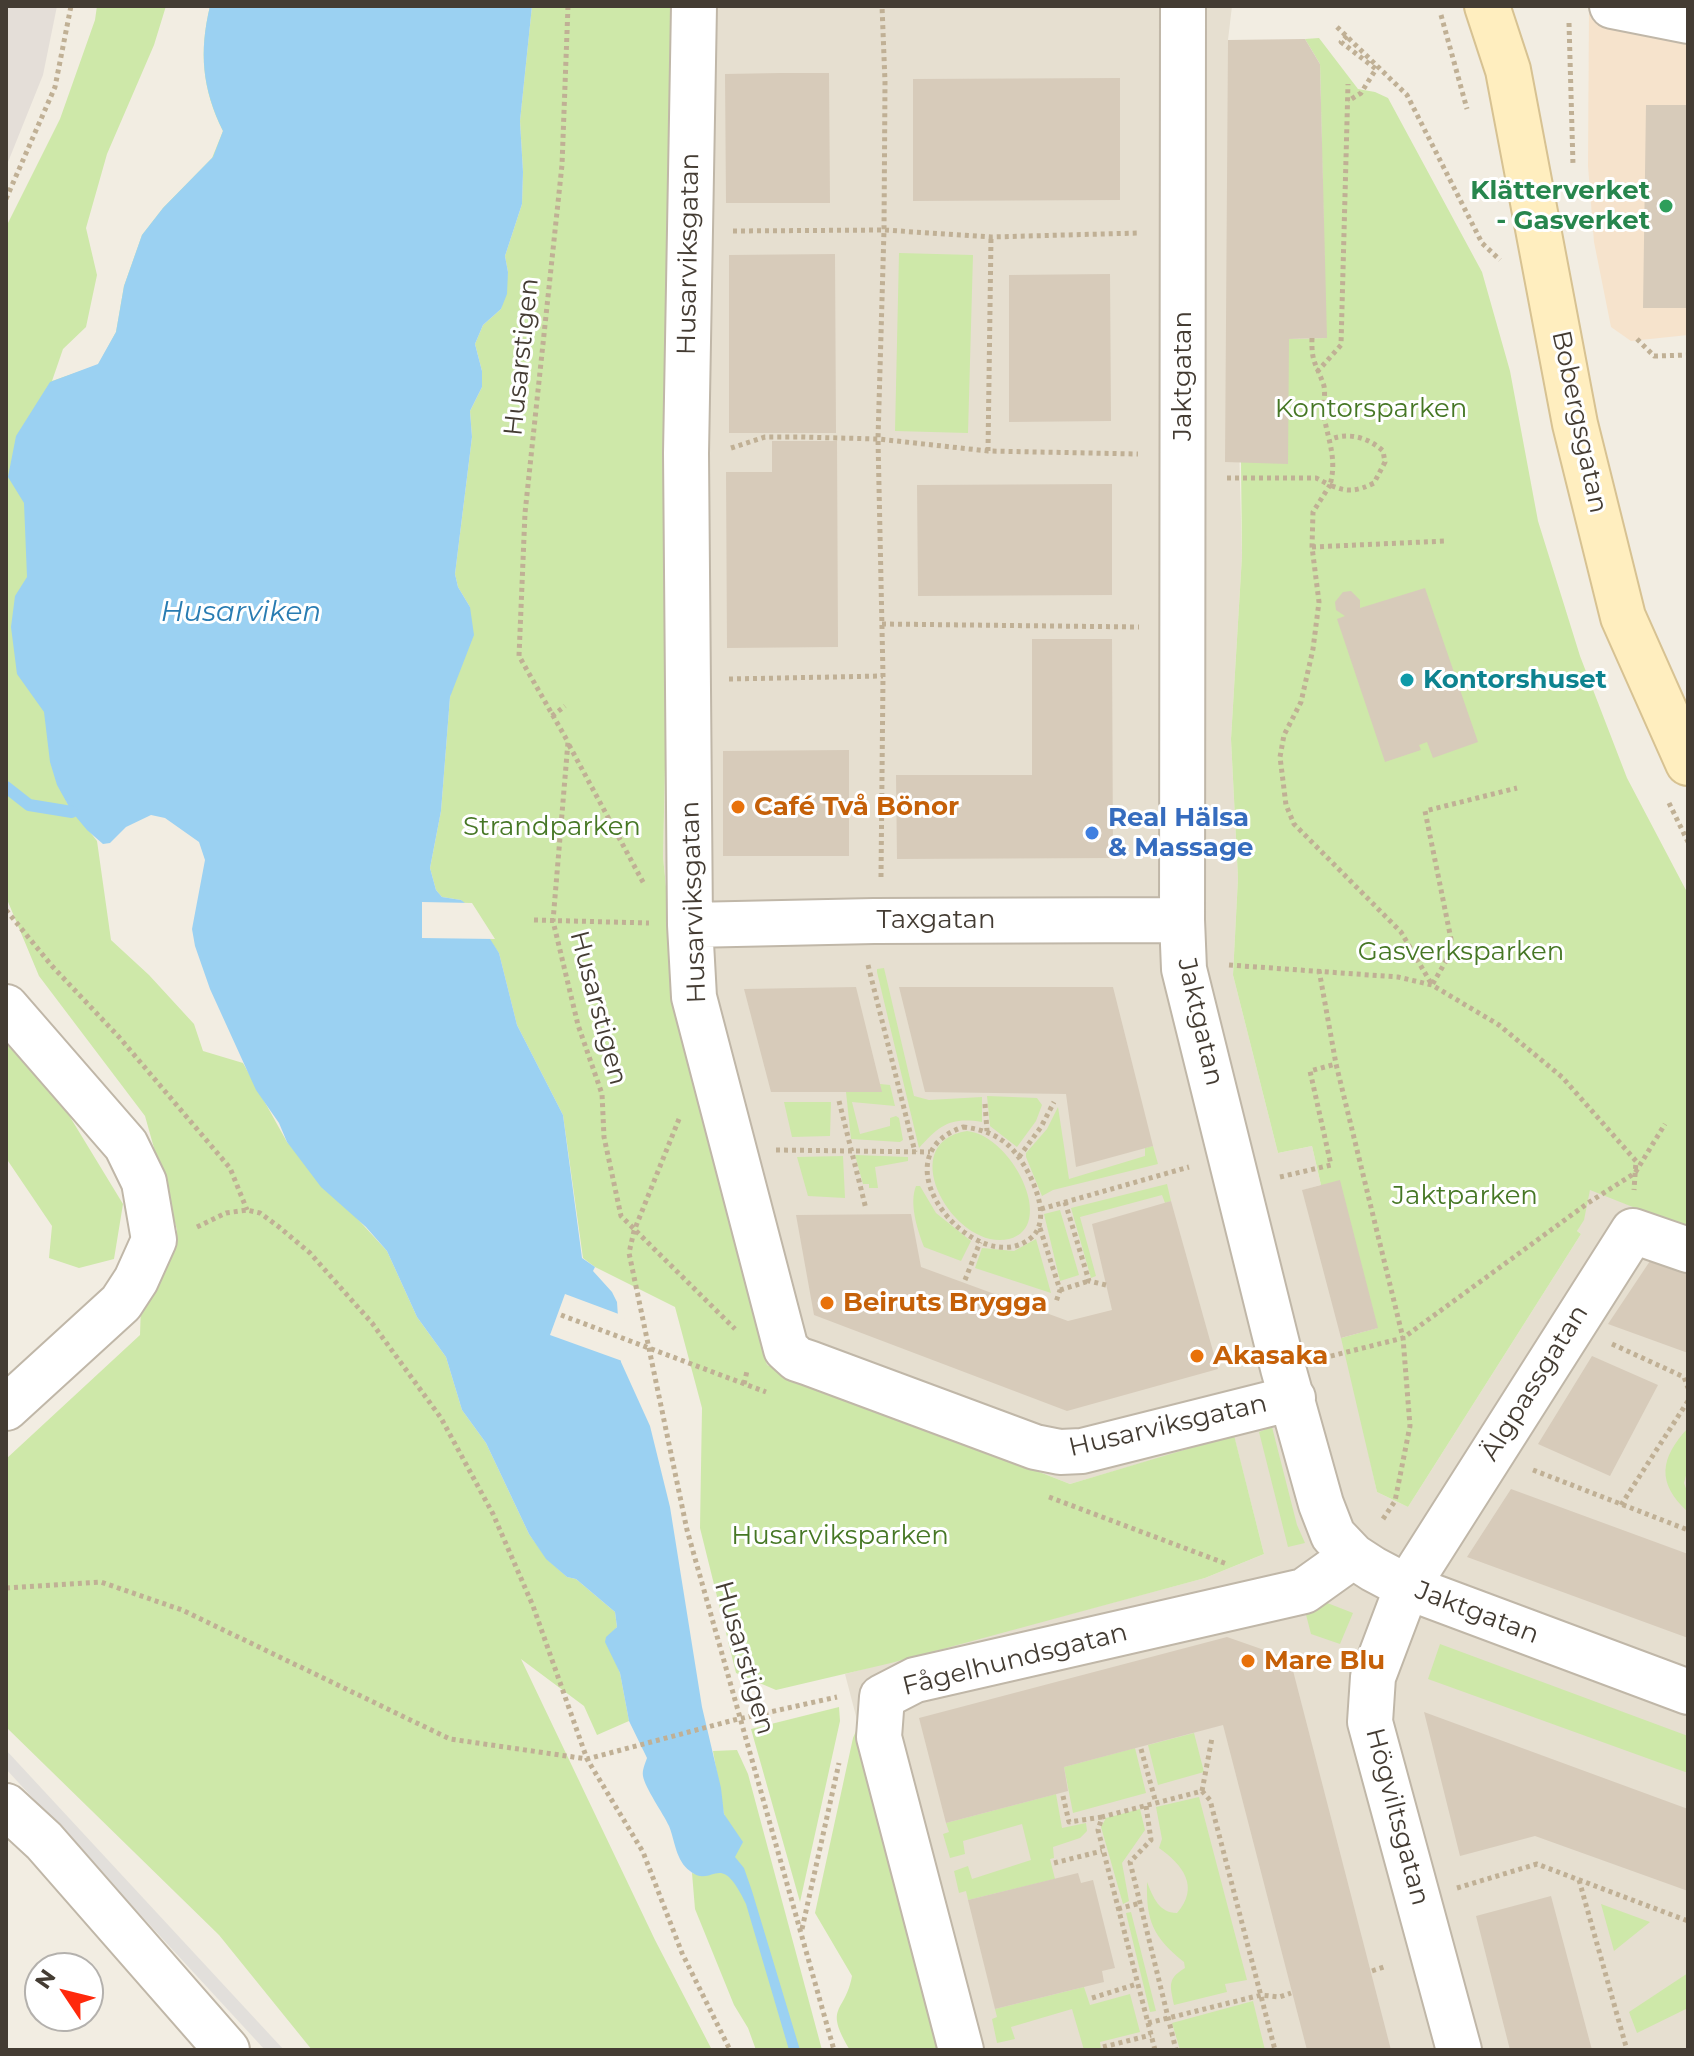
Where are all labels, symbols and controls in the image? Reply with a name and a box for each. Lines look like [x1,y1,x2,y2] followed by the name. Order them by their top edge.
[672,153,706,355] street label: Husarviksgatan
[1470,175,1650,236] place label: Klätterverket - Gasverket
[1657,197,1675,215] marker: Klätterverket - Gasverket
[498,277,546,437] street label: Husarstigen
[1167,311,1199,441] street label: Jaktgatan
[1544,328,1614,516] street label: Bobergsgatan
[1275,393,1467,425] park label: Kontorsparken
[161,596,321,630] water label: Husarviken
[1423,664,1607,696] place label: Kontorshuset
[1398,671,1416,689] marker: Kontorshuset
[754,791,959,823] place label: Café Två Bönor
[729,798,747,816] marker: Café Två Bönor
[675,800,713,1004] street label: Husarviksgatan
[1108,802,1254,864] place label: Real Hälsa & Massage
[463,811,641,843] park label: Strandparken
[1083,824,1101,842] marker: Real Hälsa & Massage
[876,904,996,936] street label: Taxgatan
[562,927,634,1089] street label: Husarstigen
[1358,936,1564,968] park label: Gasverksparken
[1170,955,1230,1089] street label: Jaktgatan
[1392,1180,1538,1212] park label: Jaktparken
[843,1287,1047,1319] place label: Beiruts Brygga
[818,1294,836,1312] marker: Beiruts Brygga
[1475,1299,1595,1467] street label: Älgpassgatan
[1213,1340,1328,1372] place label: Akasaka
[1188,1347,1206,1365] marker: Akasaka
[1066,1388,1270,1464] street label: Husarviksgatan
[731,1520,949,1552] park label: Husarviksparken
[1411,1575,1543,1651] street label: Jaktgatan
[707,1578,781,1738] street label: Husarstigen
[899,1617,1131,1703] street label: Fågelhundsgatan
[1264,1645,1385,1677] place label: Mare Blu
[1239,1652,1257,1670] marker: Mare Blu
[1358,1725,1436,1909] street label: Högviltsgatan
[24,1952,104,2032] north arrow
[29,1964,62,1994] text: N

